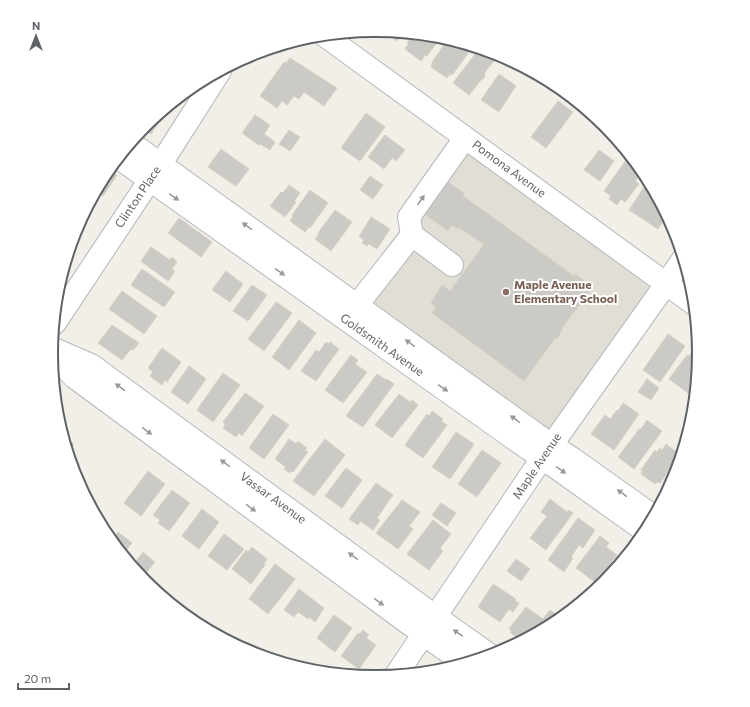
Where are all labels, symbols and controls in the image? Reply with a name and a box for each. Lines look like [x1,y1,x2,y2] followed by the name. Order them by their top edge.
[16,16,56,56] north arrow
[32,19,40,32] text: N
[470,137,549,200] street label: Pomona Avenue
[111,163,163,230] street label: Clinton Place
[169,192,179,200] one-way arrow
[417,195,425,205] one-way arrow
[242,222,253,230] one-way arrow
[274,268,285,276] one-way arrow
[514,277,617,305] place label: Maple Avenue Elementary School
[501,287,511,297] marker: Maple Avenue Elementary School
[338,310,427,378] street label: Goldsmith Avenue
[404,339,415,347] one-way arrow
[115,383,126,391] one-way arrow
[437,384,448,392] one-way arrow
[510,415,520,423] one-way arrow
[142,426,152,434] one-way arrow
[509,430,563,501] street label: Maple Avenue
[220,459,231,467] one-way arrow
[555,466,566,474] one-way arrow
[238,469,309,526] street label: Vassar Avenue
[616,489,627,497] one-way arrow
[246,504,257,512] one-way arrow
[348,552,358,560] one-way arrow
[373,597,384,606] one-way arrow
[453,629,463,637] one-way arrow
[18,665,69,691] scale bar
[24,671,51,685] text: 20 m

